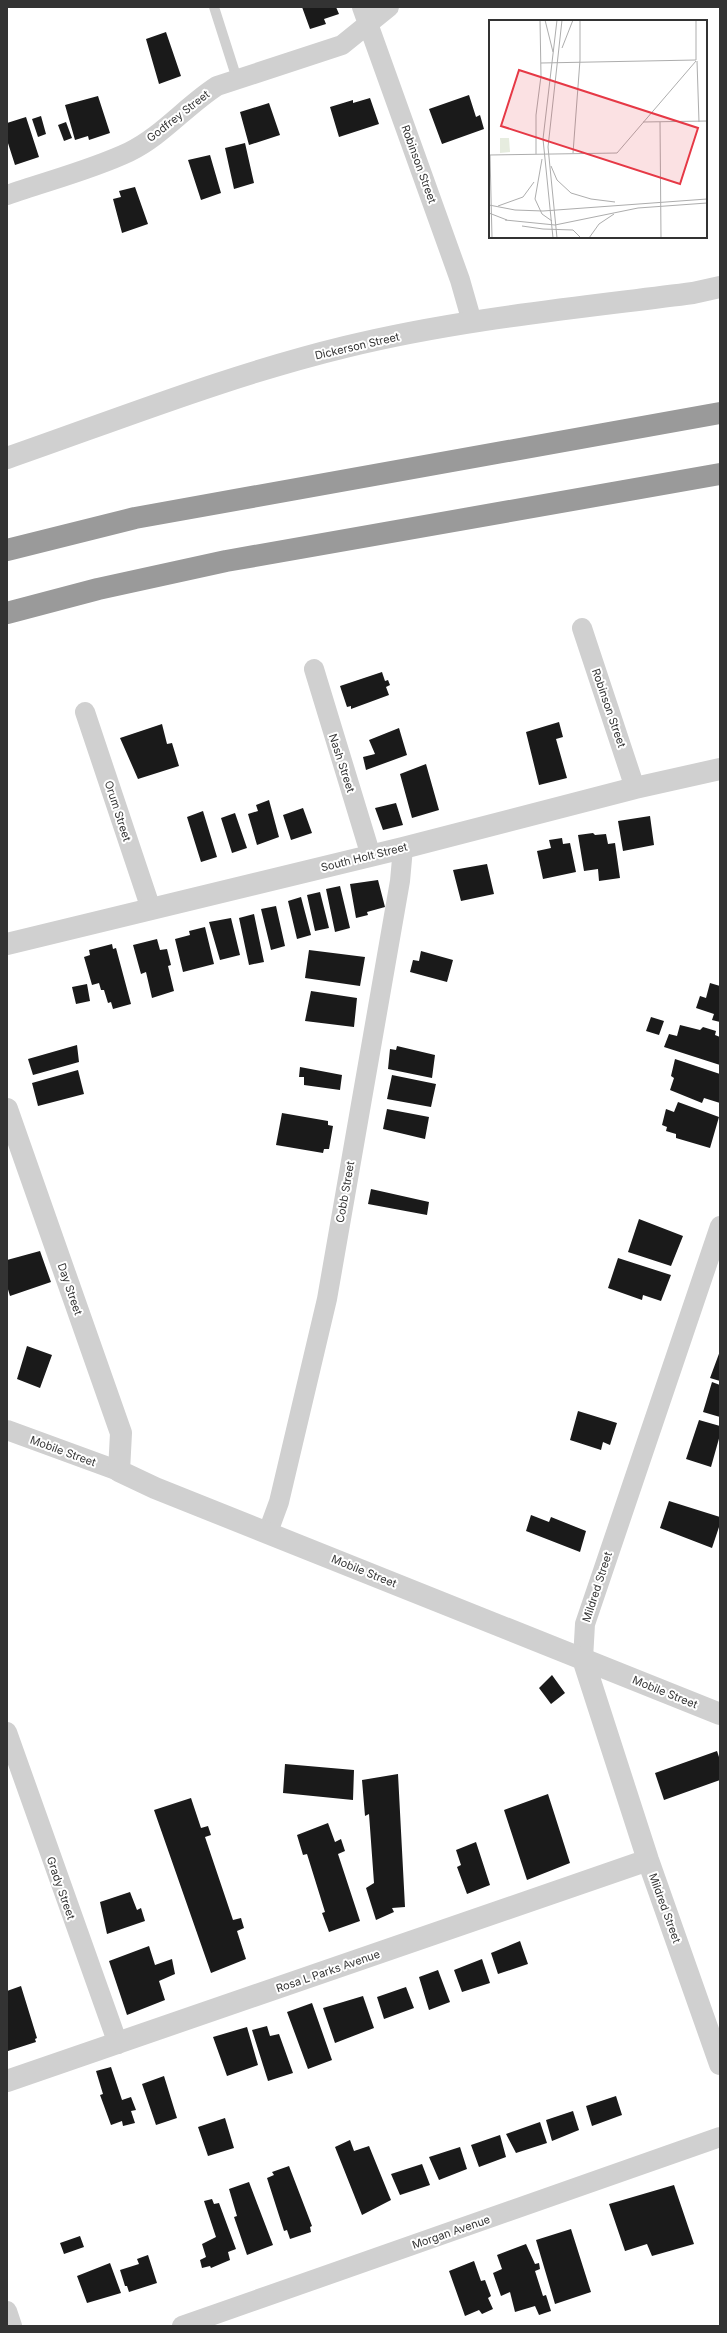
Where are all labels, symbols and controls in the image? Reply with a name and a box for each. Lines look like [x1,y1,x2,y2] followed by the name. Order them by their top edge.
[489,20,707,238] inset map
[144,87,213,145] street label: Godfrey Street
[398,123,440,206] street label: Robinson Street
[313,329,401,363] street label: Dickerson Street
[589,667,629,750] street label: Robinson Street
[326,732,358,795] street label: Nash Street
[102,779,134,843] street label: Orum Street
[319,839,409,875] street label: South Holt Street
[333,1160,357,1224] street label: Cobb Street
[55,1261,86,1317] street label: Day Street
[28,1433,98,1470] street label: Mobile Street
[579,1550,615,1624] street label: Mildred Street
[329,1552,399,1591] street label: Mobile Street
[630,1673,700,1712] street label: Mobile Street
[44,1855,78,1922] street label: Grady Street
[646,1871,684,1945] street label: Mildred Street
[274,1947,382,1995] street label: Rosa L Parks Avenue
[410,2212,492,2252] street label: Morgan Avenue

